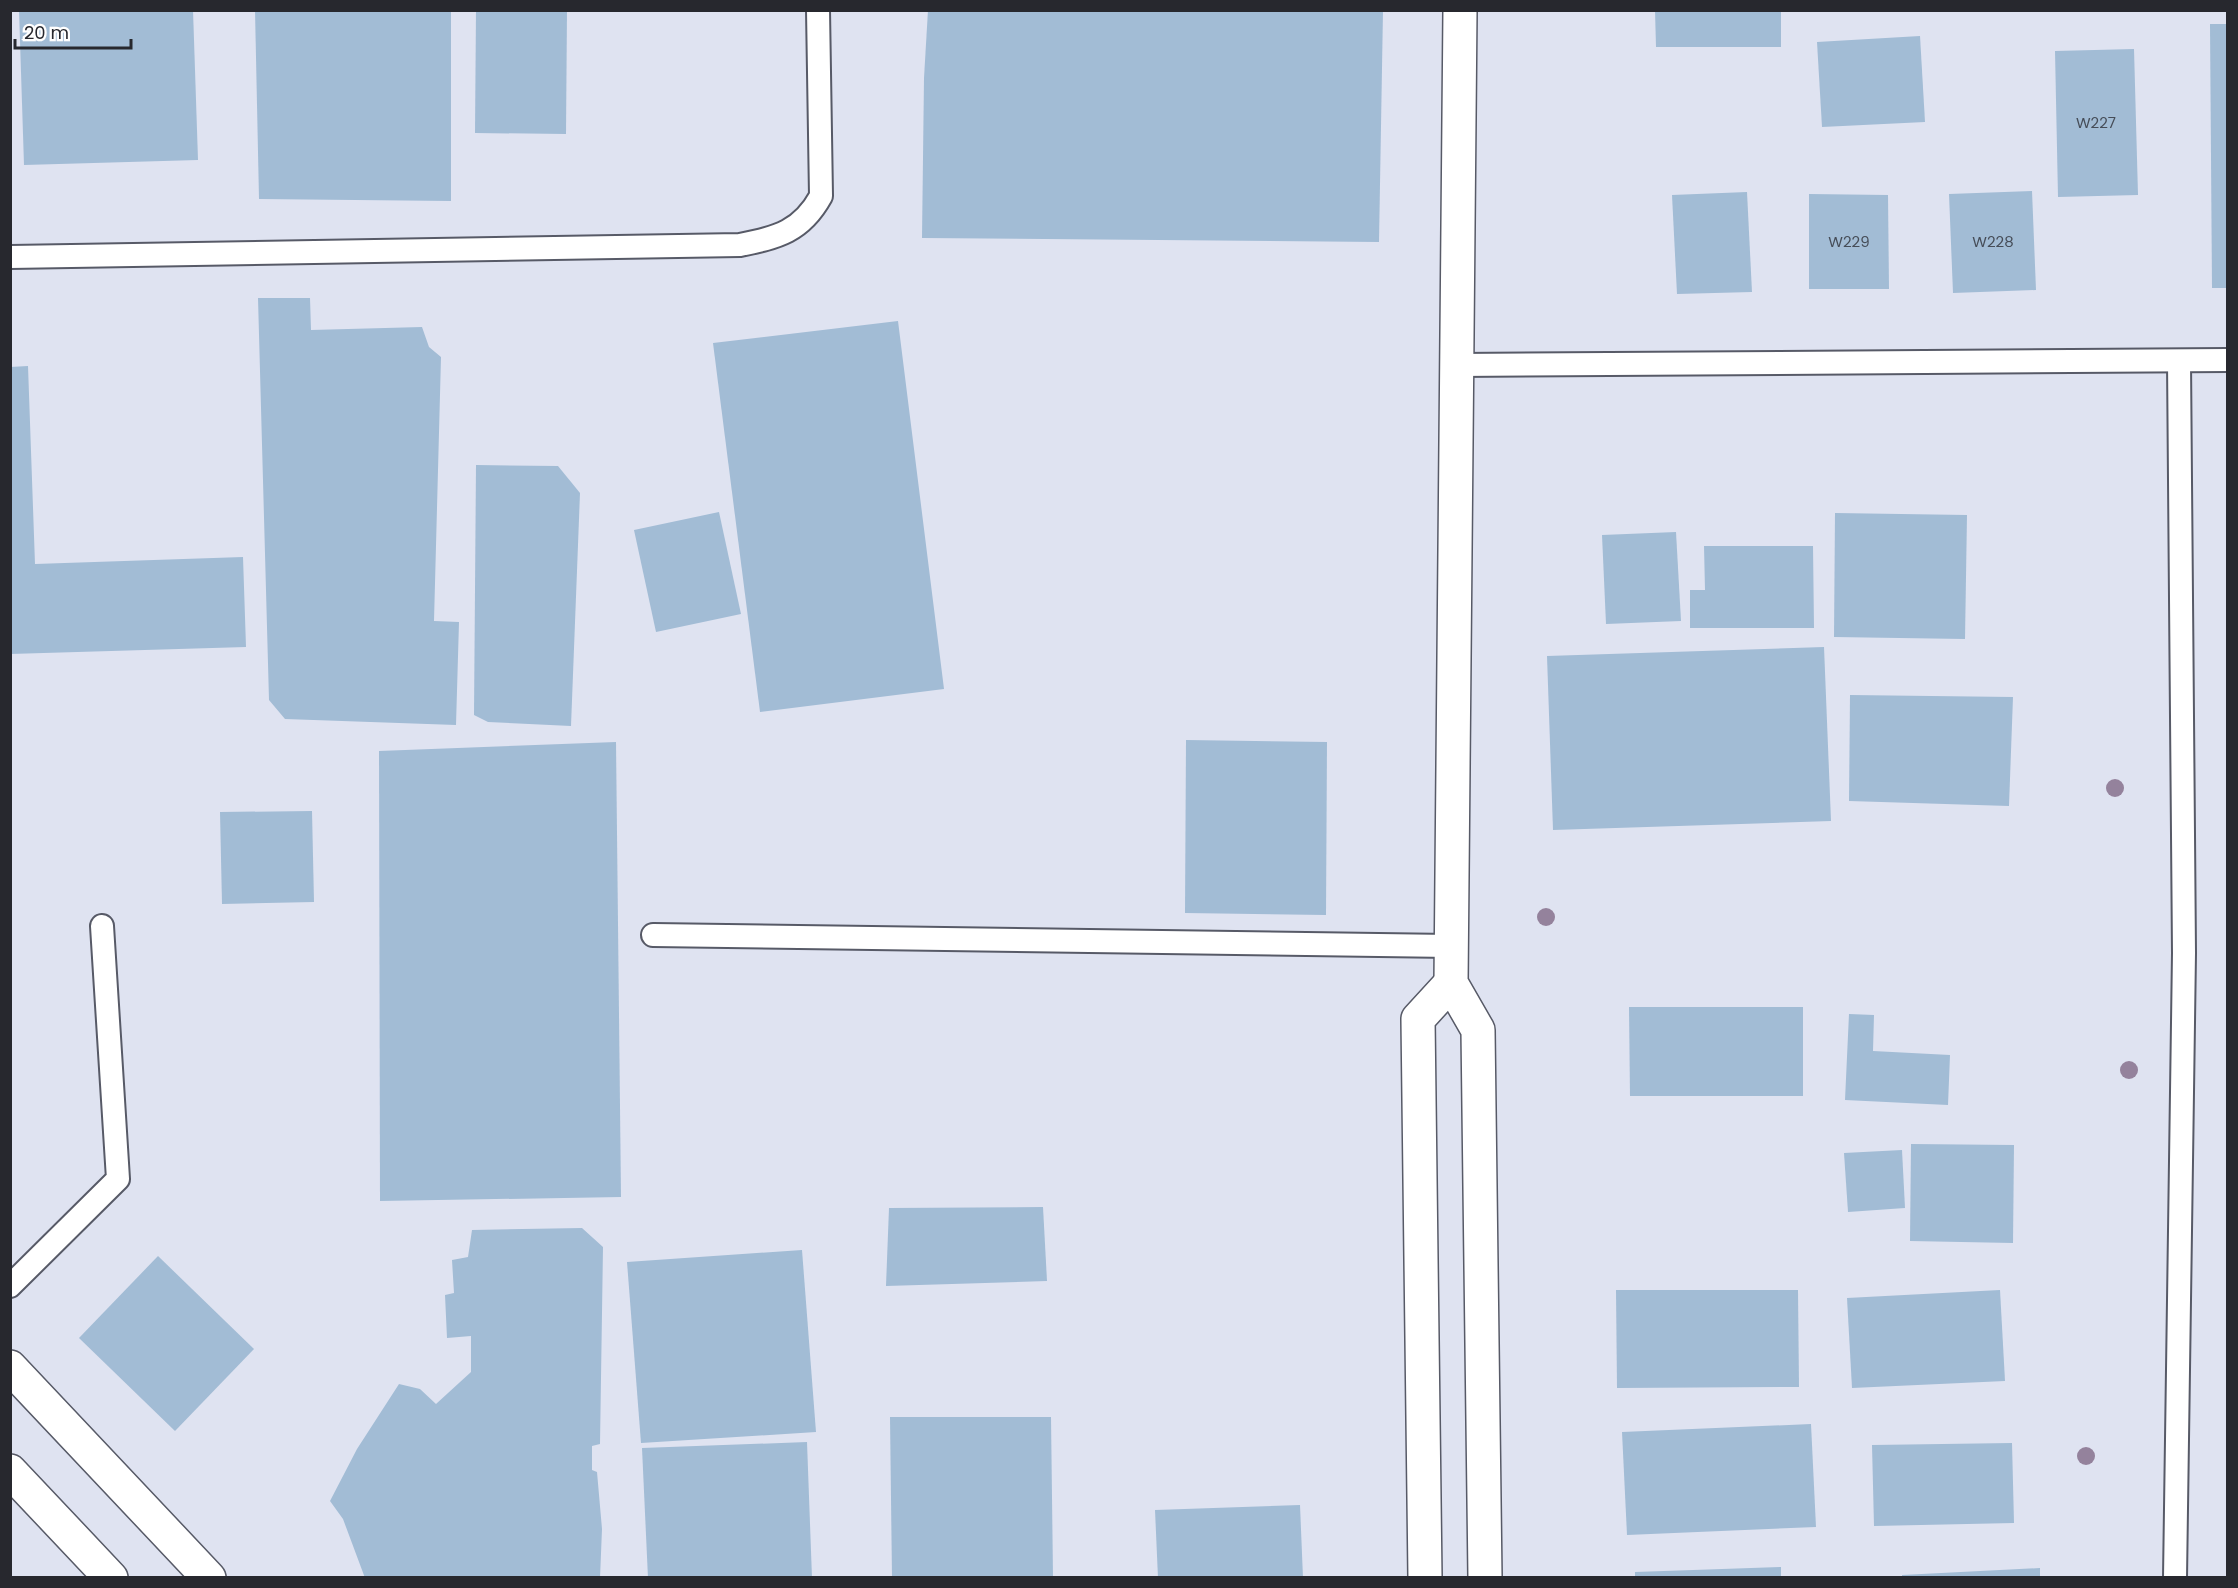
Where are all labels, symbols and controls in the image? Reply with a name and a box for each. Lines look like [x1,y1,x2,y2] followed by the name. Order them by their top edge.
[15,12,130,50] scale bar
[24,20,69,45] text: 20 m
[2076,112,2116,133] house number: W227
[1828,231,1870,252] house number: W229
[1972,231,2014,252] house number: W228

